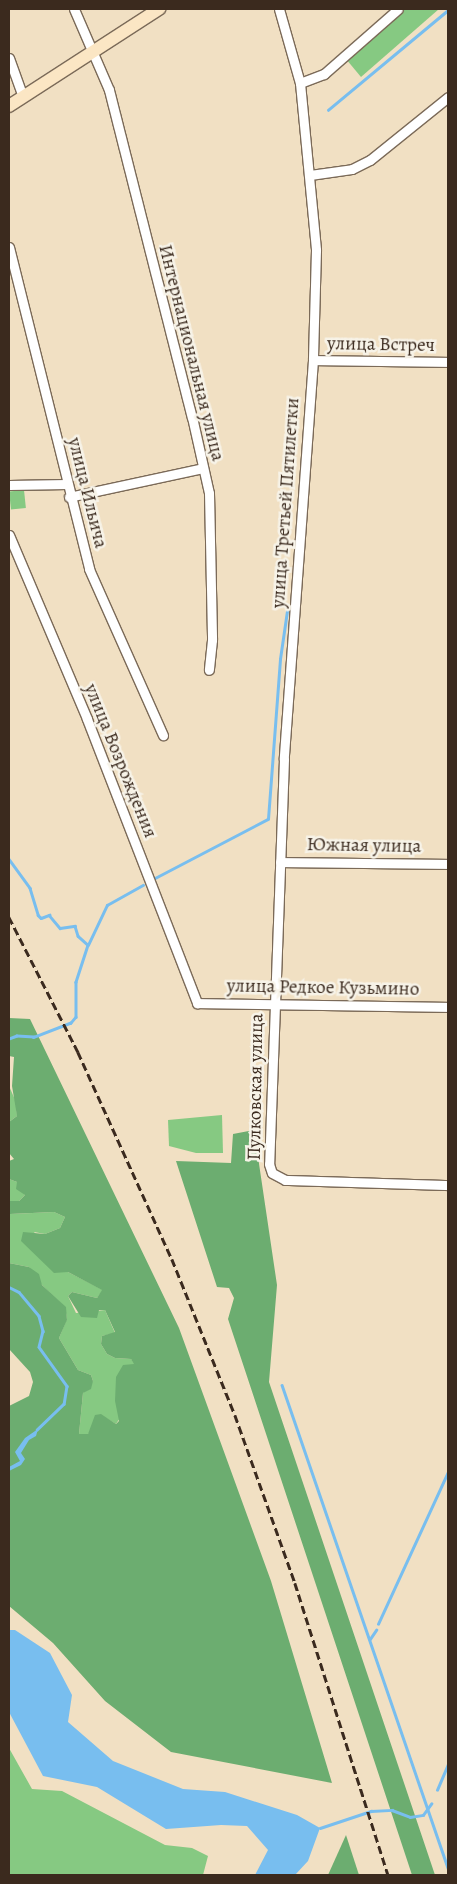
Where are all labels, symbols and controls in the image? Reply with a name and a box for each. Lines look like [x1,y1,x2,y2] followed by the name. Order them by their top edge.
[153,242,229,464] street label: Интернациональная улица
[327,333,435,357] street label: улица Встреч
[267,397,305,609] street label: улица Третьей Пятилетки
[62,435,112,551] street label: улица Ильича
[79,681,161,841] street label: улица Возрождения
[307,834,421,858] street label: Южная улица
[227,975,419,1001] street label: улица Редкое Кузьмино
[243,1013,269,1161] street label: Пулковская улица

